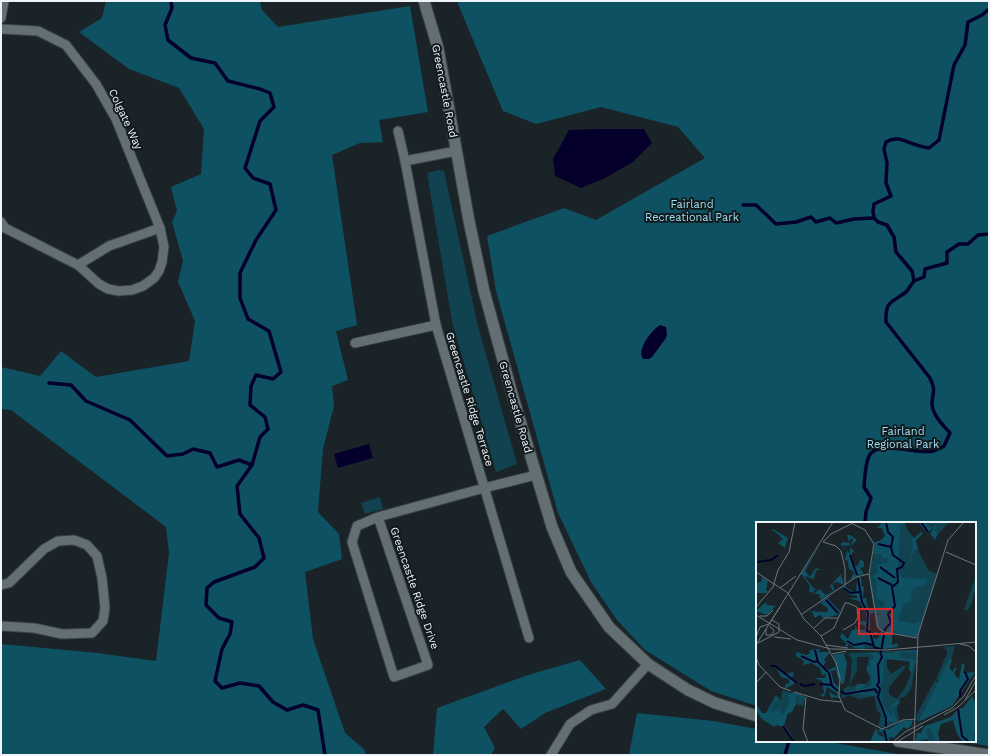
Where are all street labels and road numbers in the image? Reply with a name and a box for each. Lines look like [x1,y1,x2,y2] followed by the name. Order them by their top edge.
[429,43,460,139] street label: Greencastle Road
[106,87,145,152] street label: Colgate Way
[443,330,496,468] street label: Greencastle Ridge Terrace
[496,360,535,455] street label: Greencastle Road
[387,525,442,651] street label: Greencastle Ridge Drive

